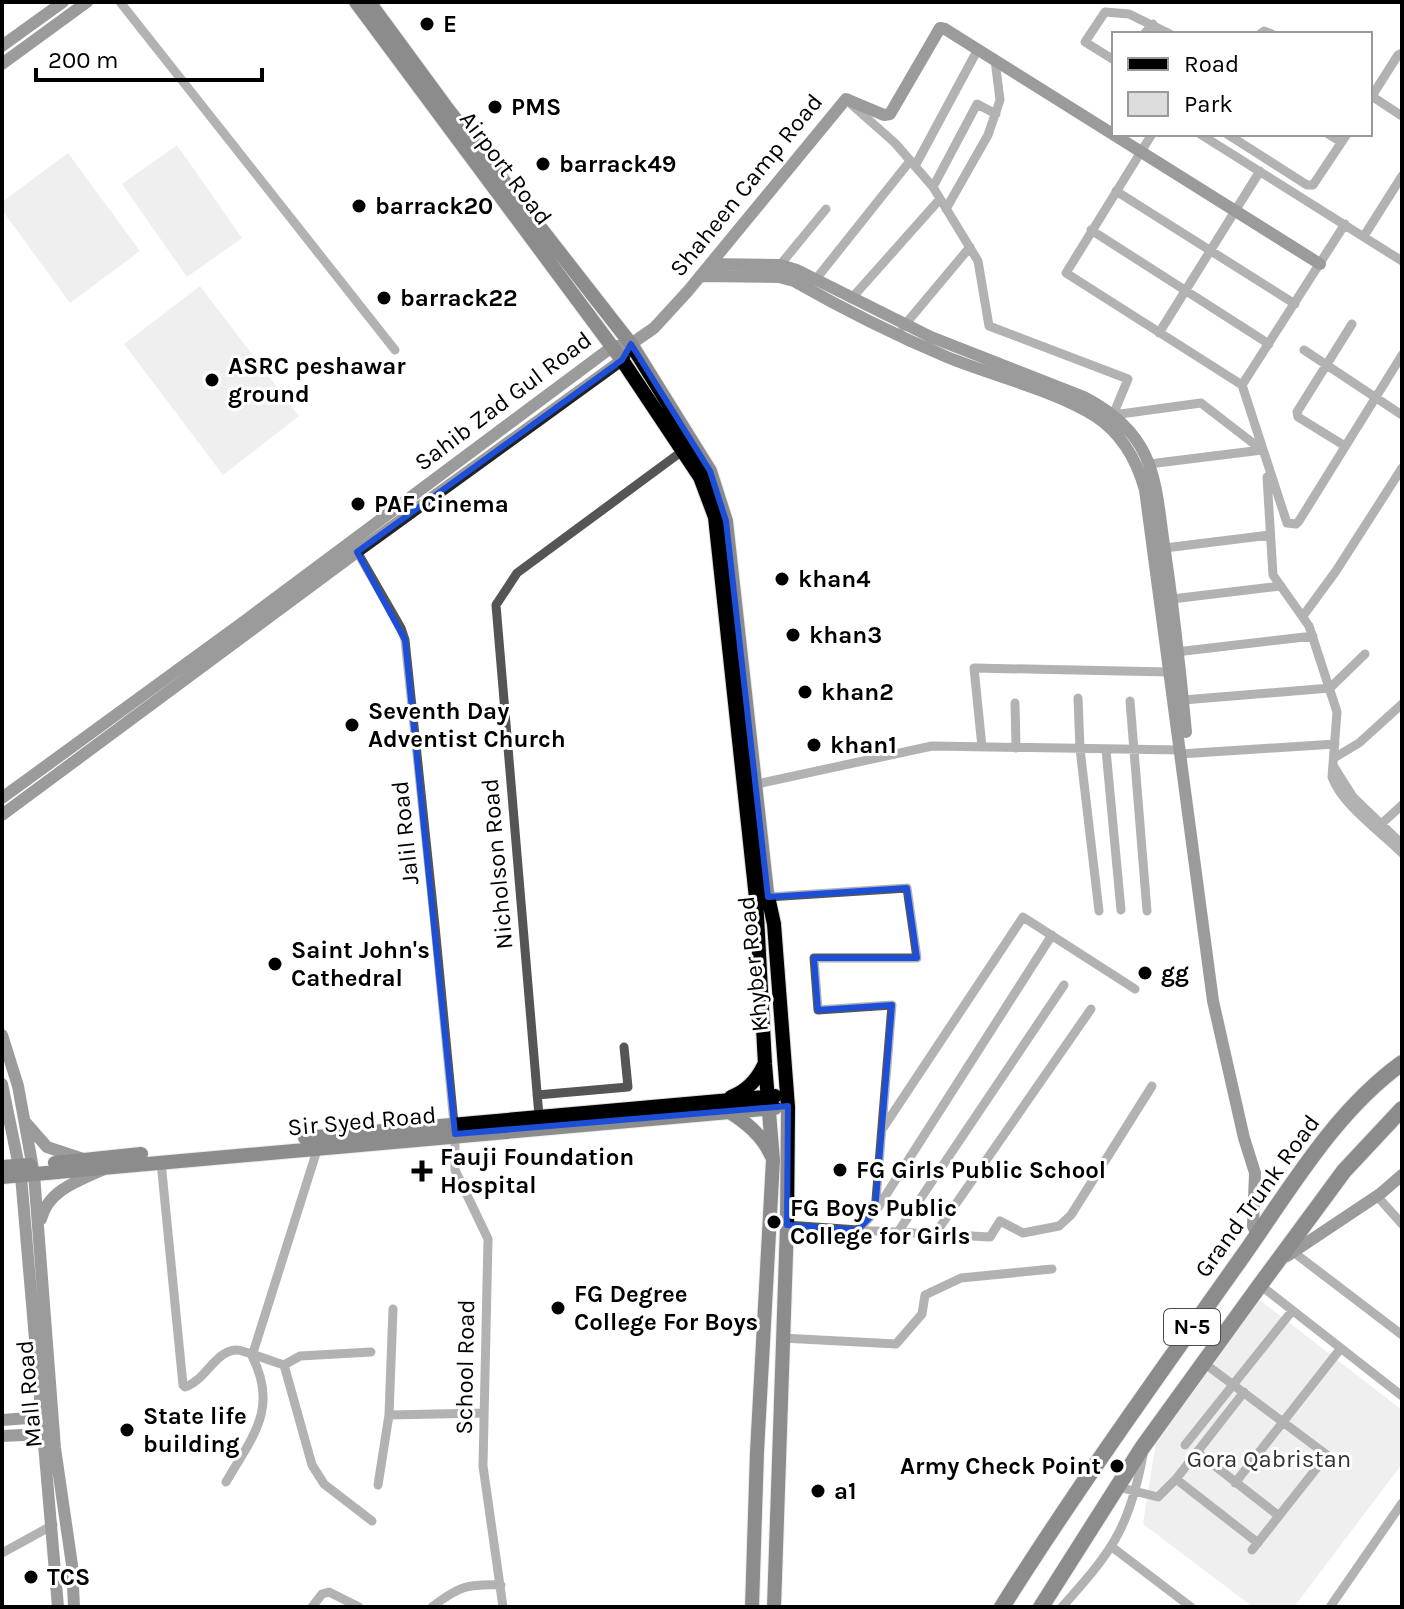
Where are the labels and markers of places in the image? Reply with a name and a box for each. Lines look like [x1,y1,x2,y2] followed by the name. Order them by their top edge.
[443,10,457,38] place label: E
[418,15,436,33] marker: E
[511,93,561,121] place label: PMS
[486,98,504,116] marker: PMS
[559,150,676,178] place label: barrack49
[534,155,552,173] marker: barrack49
[375,192,493,220] place label: barrack20
[350,197,368,215] marker: barrack20
[400,284,518,312] place label: barrack22
[375,289,393,307] marker: barrack22
[228,352,406,408] place label: ASRC peshawar ground
[203,371,221,389] marker: ASRC peshawar ground
[374,490,509,518] place label: PAF Cinema
[349,495,367,513] marker: PAF Cinema
[798,565,870,593] place label: khan4
[773,570,791,588] marker: khan4
[809,621,882,649] place label: khan3
[784,626,802,644] marker: khan3
[821,678,894,706] place label: khan2
[796,683,814,701] marker: khan2
[368,697,566,753] place label: Seventh Day Adventist Church
[343,716,361,734] marker: Seventh Day Adventist Church
[830,731,897,759] place label: khan1
[805,736,823,754] marker: khan1
[291,936,430,992] place label: Saint John's Cathedral
[266,955,284,973] marker: Saint John's Cathedral
[1161,959,1189,987] place label: gg
[1136,964,1154,982] marker: gg
[440,1143,634,1199] place label: Fauji Foundation Hospital
[856,1156,1106,1184] place label: FG Girls Public School
[411,1160,433,1182] marker: Fauji Foundation Hospital
[831,1161,849,1179] marker: FG Girls Public School
[790,1194,970,1250] place label: FG Boys Public College for Girls
[765,1213,783,1231] marker: FG Boys Public College for Girls
[574,1280,758,1336] place label: FG Degree College For Boys
[549,1299,567,1317] marker: FG Degree College For Boys
[143,1402,247,1458] place label: State life building
[118,1421,136,1439] marker: State life building
[900,1452,1101,1480] place label: Army Check Point
[1108,1457,1126,1475] marker: Army Check Point
[834,1477,857,1505] place label: a1
[809,1482,827,1500] marker: a1
[47,1563,90,1591] place label: TCS
[22,1568,40,1586] marker: TCS

